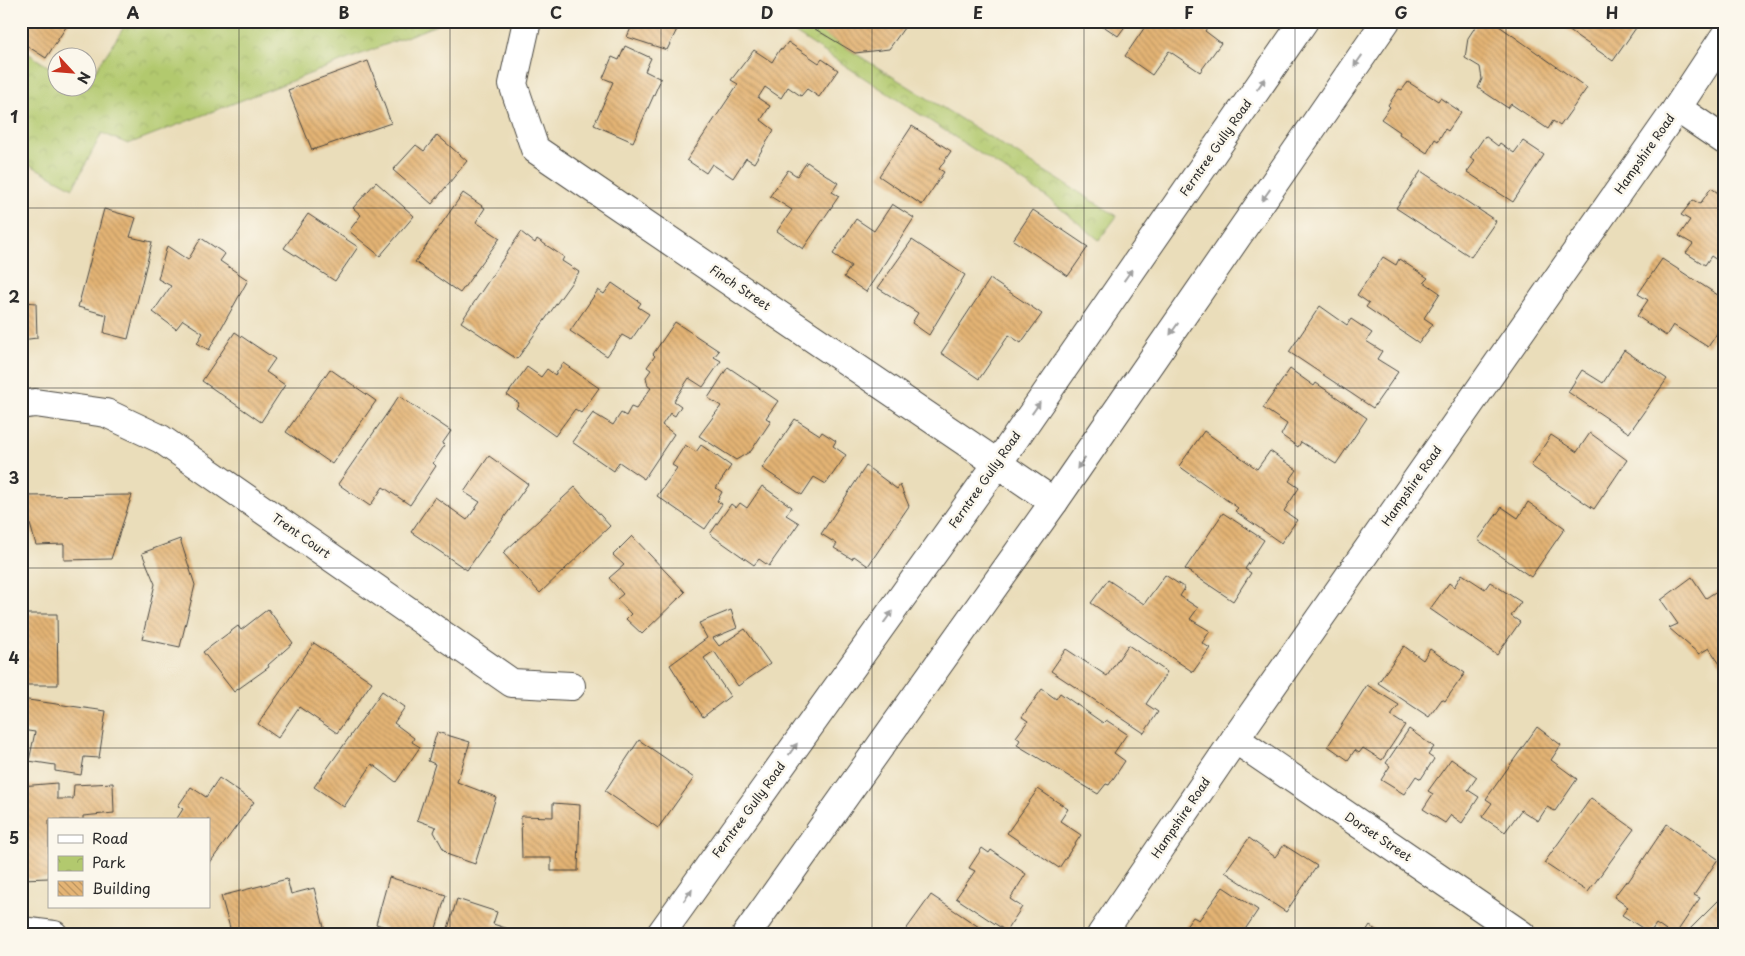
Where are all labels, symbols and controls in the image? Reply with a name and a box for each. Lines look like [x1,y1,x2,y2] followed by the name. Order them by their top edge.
[127,0,140,24] text: A
[339,0,350,24] text: B
[550,0,562,24] text: C
[761,0,773,24] text: D
[973,0,983,24] text: E
[1184,0,1194,24] text: F
[1394,0,1408,24] text: G
[1606,0,1618,24] text: H
[48,48,98,98] north arrow
[1353,55,1363,68] one-way arrow
[72,68,96,88] text: N
[1256,77,1266,90] one-way arrow
[1175,95,1255,200] street label: Ferntree Gully Road
[10,104,18,128] text: 1
[1610,110,1679,197] street label: Hampshire Road
[1261,188,1271,202] one-way arrow
[707,260,775,314] street label: Finch Street
[1124,268,1133,282] one-way arrow
[8,284,20,308] text: 2
[1169,322,1179,336] one-way arrow
[1031,402,1041,415] one-way arrow
[944,427,1024,532] street label: Ferntree Gully Road
[1377,442,1446,529] street label: Hampshire Road
[1076,456,1086,470] one-way arrow
[9,465,19,489] text: 3
[269,508,335,562] street label: Trent Court
[883,610,893,624] one-way arrow
[9,645,20,669] text: 4
[788,742,798,756] one-way arrow
[707,758,789,861] street label: Ferntree Gully Road
[1146,773,1214,862] street label: Hampshire Road
[1341,807,1416,865] street label: Dorset Street
[48,818,210,908] legend
[9,825,19,849] text: 5
[92,826,128,849] text: Road
[92,850,126,873] text: Park
[92,876,151,899] text: Building
[683,888,693,902] one-way arrow

